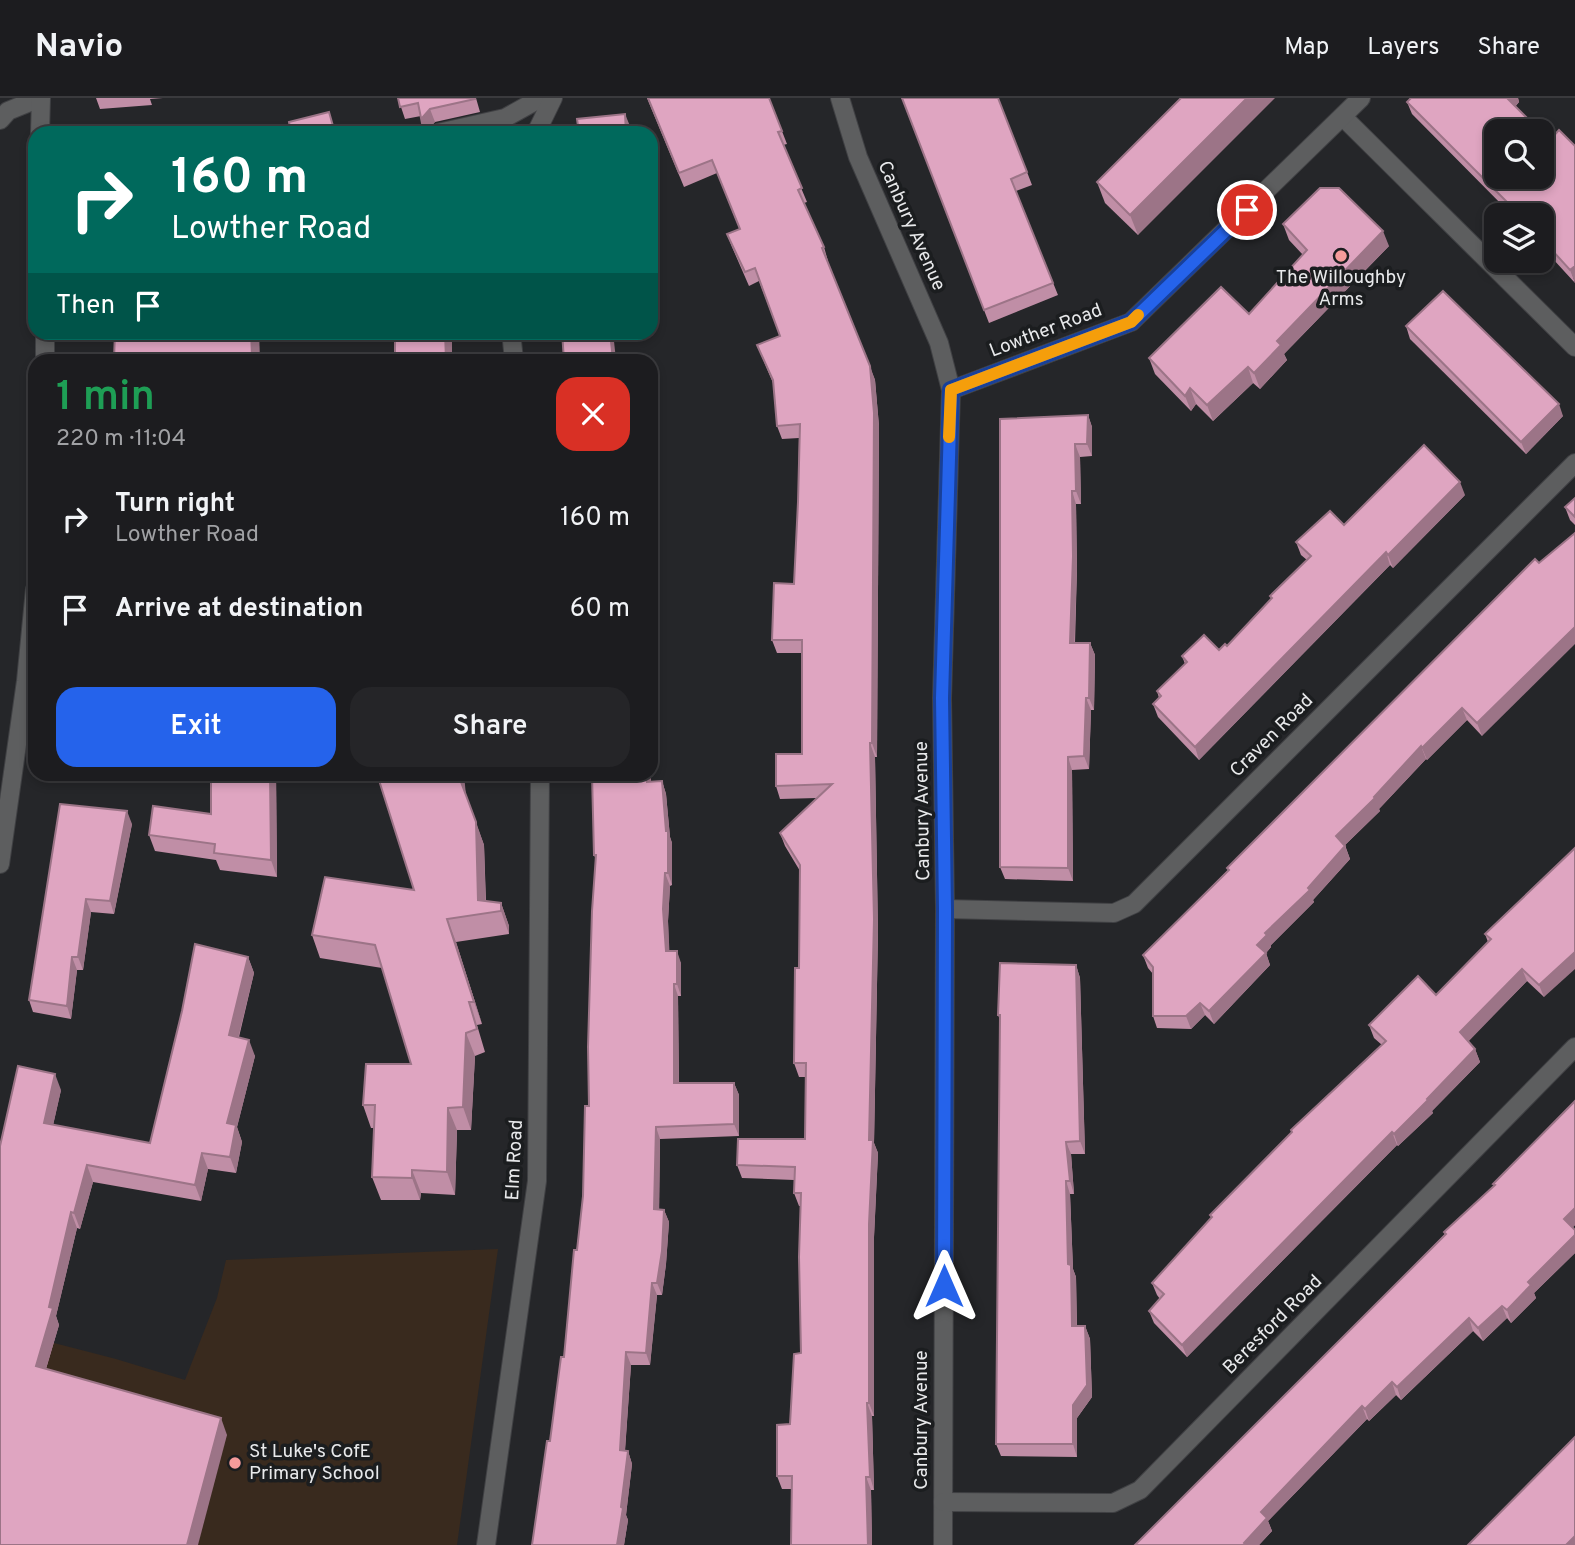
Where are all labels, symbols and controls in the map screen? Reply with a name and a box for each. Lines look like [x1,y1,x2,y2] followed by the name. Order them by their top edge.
[35,27,123,69] text: Navio
[1284,33,1329,63] text: Map
[1367,33,1439,63] text: Layers
[1477,33,1540,63] text: Share
[1484,119,1554,273] map controls
[1484,119,1554,189] button: search
[171,149,308,211] text: 160 m
[56,154,147,245] icon: right
[872,157,950,295] street label: Canbury Avenue
[1217,180,1277,240] pin
[1228,191,1266,229] icon: arrive
[1484,203,1554,273] button: layers
[171,210,371,250] text: Lowther Road
[1333,248,1349,264] marker: The Willoughby Arms
[1276,266,1406,312] place label: The Willoughby Arms
[129,287,167,325] icon: arrive
[56,290,115,323] text: Then
[986,298,1106,364] street label: Lowther Road
[56,372,155,425] text: 1 min
[556,377,630,451] button: close
[56,425,186,454] text: 220 m · 11:04
[115,488,235,521] text: Turn right
[56,500,94,538] icon: right
[560,502,630,535] text: 160 m
[115,521,259,550] text: Lowther Road
[56,591,94,629] icon: arrive
[115,593,363,626] text: Arrive at destination
[570,593,630,626] text: 60 m
[56,687,336,767] button: Exit
[350,687,630,767] button: Share
[1225,689,1319,783] street label: Craven Road
[910,741,936,881] street label: Canbury Avenue
[501,1119,529,1201] street label: Elm Road
[907,1249,981,1323] position arrow
[1218,1270,1328,1380] street label: Beresford Road
[910,1350,934,1490] street label: Canbury Avenue
[249,1440,380,1486] place label: St Luke's CofE Primary School
[227,1455,243,1471] marker: St Luke's CofE Primary School

